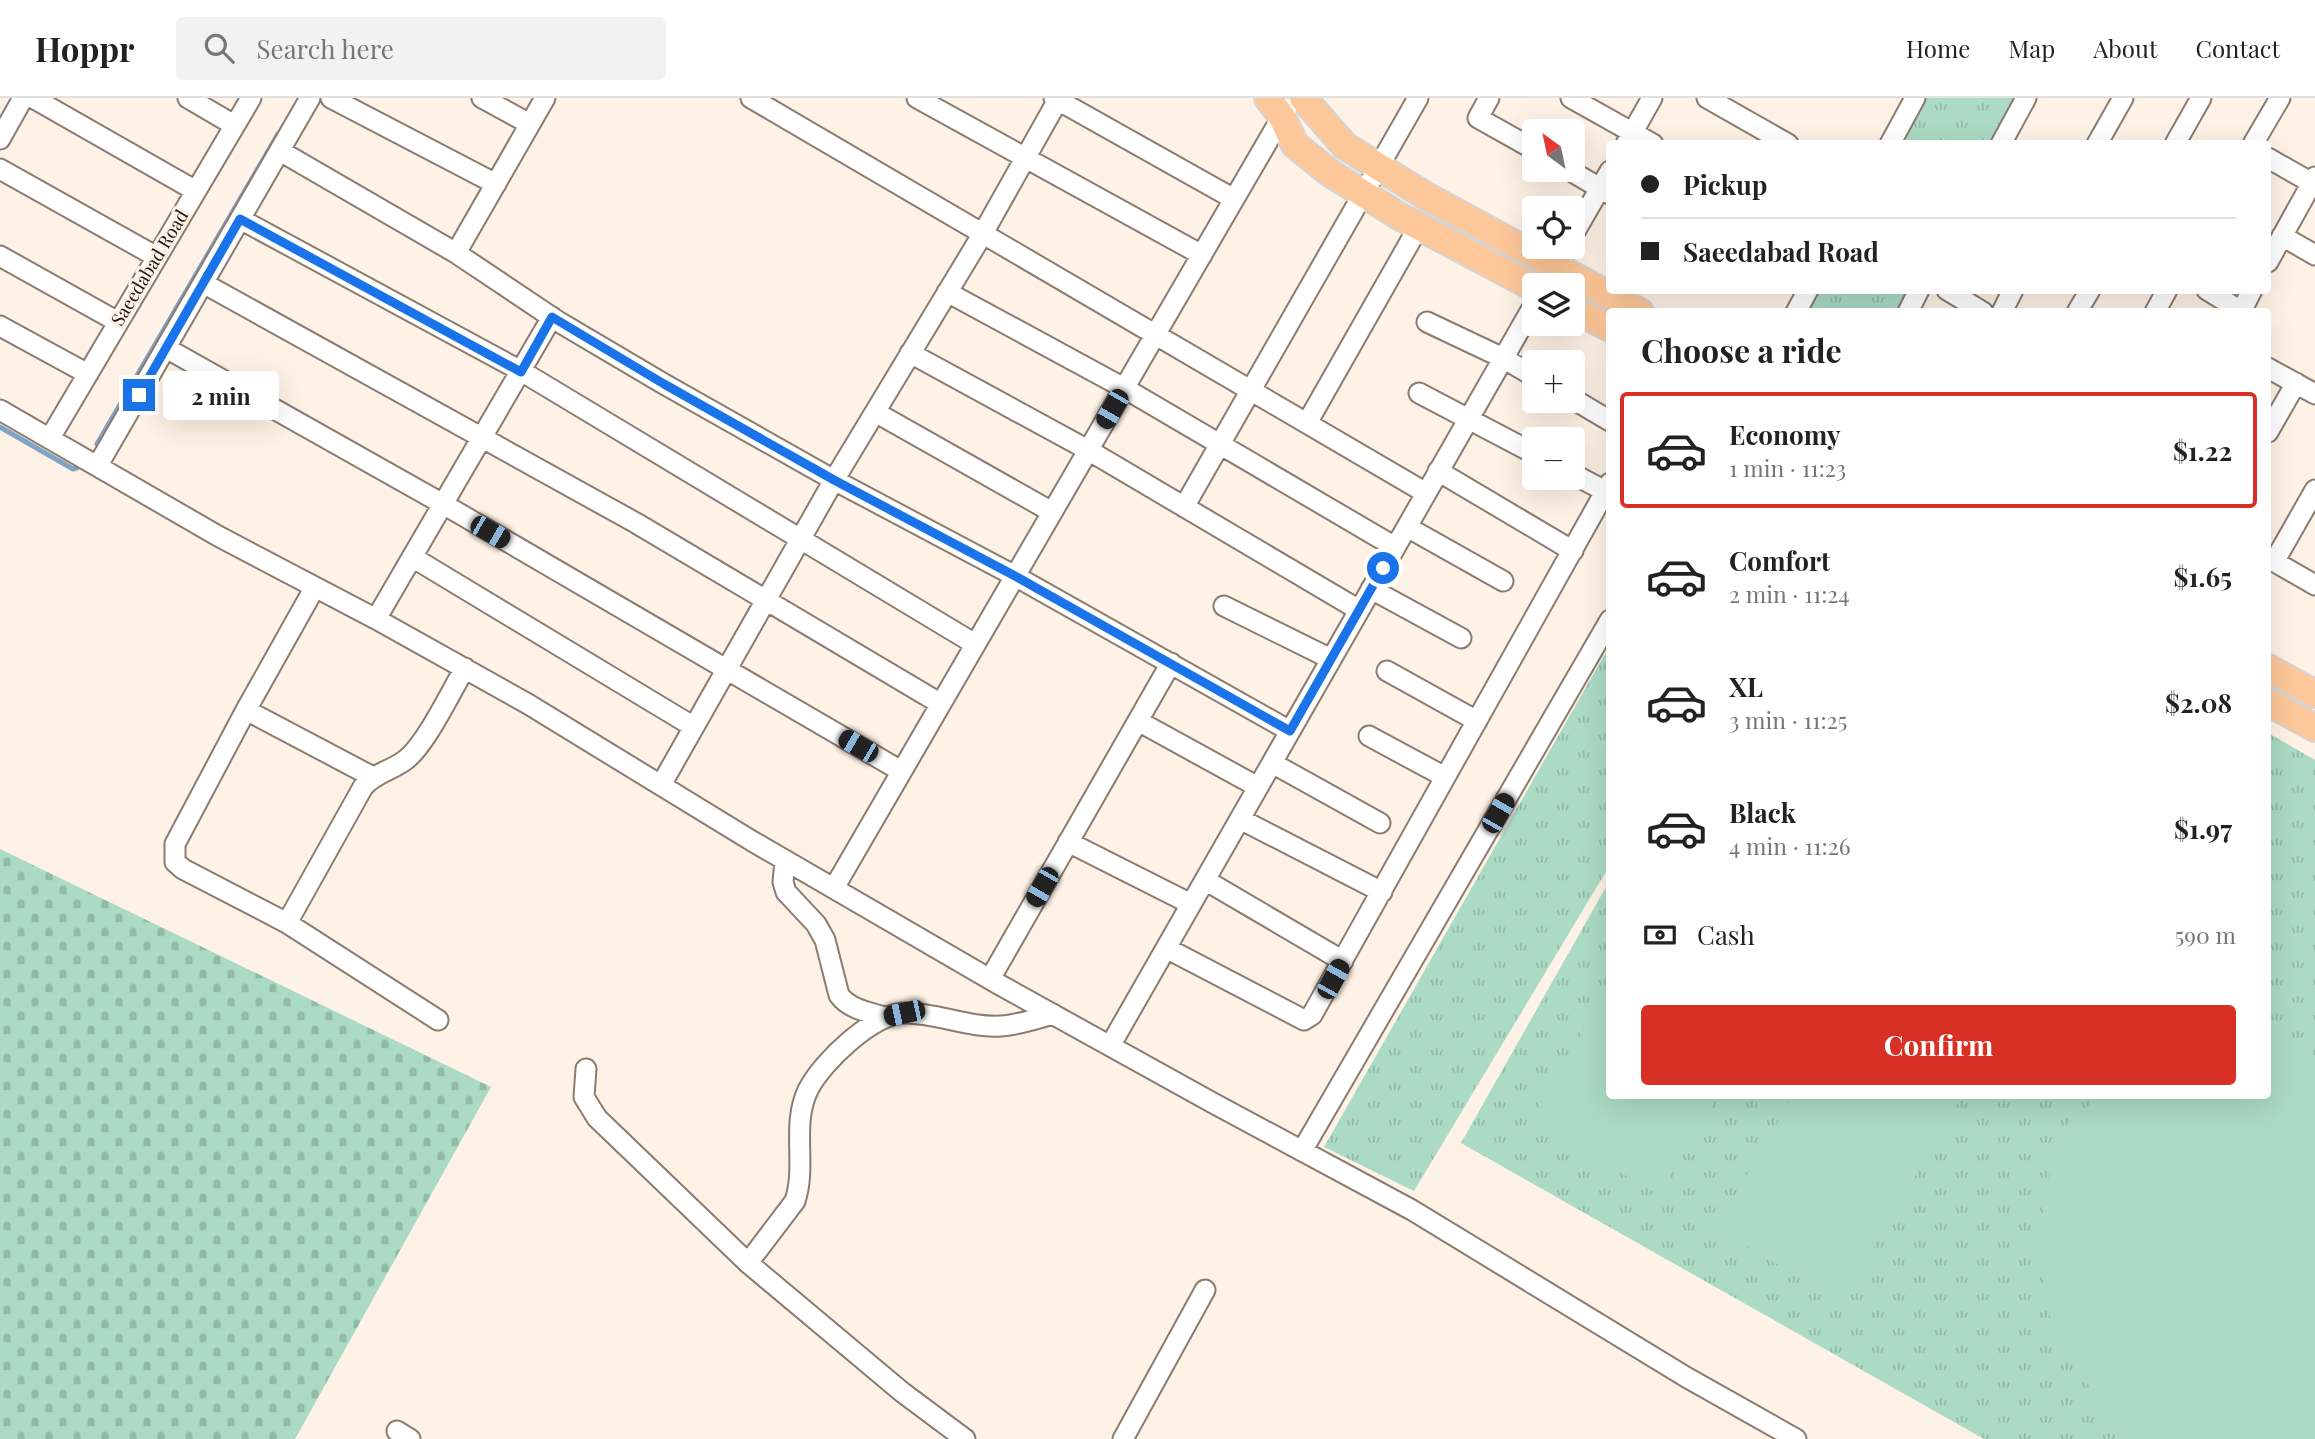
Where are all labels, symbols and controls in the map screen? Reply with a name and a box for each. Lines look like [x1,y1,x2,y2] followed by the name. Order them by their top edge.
[176,17,666,80] search box
[35,26,134,70] text: Hoppr
[200,29,238,67] icon: search
[256,31,394,66] text: Search here
[1906,32,1970,64] text: Home
[2008,32,2055,64] text: Map
[2093,32,2157,64] text: About
[2195,32,2280,64] text: Contact
[1522,119,1586,182] north arrow
[1522,119,1585,490] map controls
[1683,167,1767,202] text: Pickup
[1522,196,1585,259] button: locate
[105,205,194,330] street label: Saeedabad Road
[1683,234,1879,269] text: Saeedabad Road
[1522,273,1585,336] button: layers
[1641,328,1842,371] text: Choose a ride
[1522,350,1585,413] button: +
[164,370,279,420] callout: 2 min
[123,379,155,411] route end
[191,380,251,411] text: 2 min
[1093,386,1132,432] car
[1729,417,1840,452] text: Economy
[1645,419,1708,482] icon: car
[1522,427,1585,490] button: −
[2173,433,2232,468] text: $1.22
[1729,452,1846,483] text: 1 min · 11:23
[467,512,514,552] car
[1729,543,1830,578] text: Comfort
[1645,545,1708,608] icon: car
[1367,552,1399,584] route start
[2174,559,2232,594] text: $1.65
[1729,578,1850,609] text: 2 min · 11:24
[1729,669,1763,704] text: XL
[1645,671,1708,734] icon: car
[2165,685,2232,720] text: $2.08
[1729,704,1847,735] text: 3 min · 11:25
[835,726,882,766] car
[1479,790,1518,836] car
[1729,795,1796,830] text: Black
[1645,797,1708,860] icon: car
[2174,811,2232,846] text: $1.97
[1729,830,1851,861] text: 4 min · 11:26
[1023,864,1062,910] car
[1641,916,1679,954] icon: cash
[1697,917,1755,952] text: Cash
[2175,919,2236,950] text: 590 m
[1314,956,1353,1002] car
[882,998,927,1028] car
[1641,1005,2236,1085] button: Confirm

